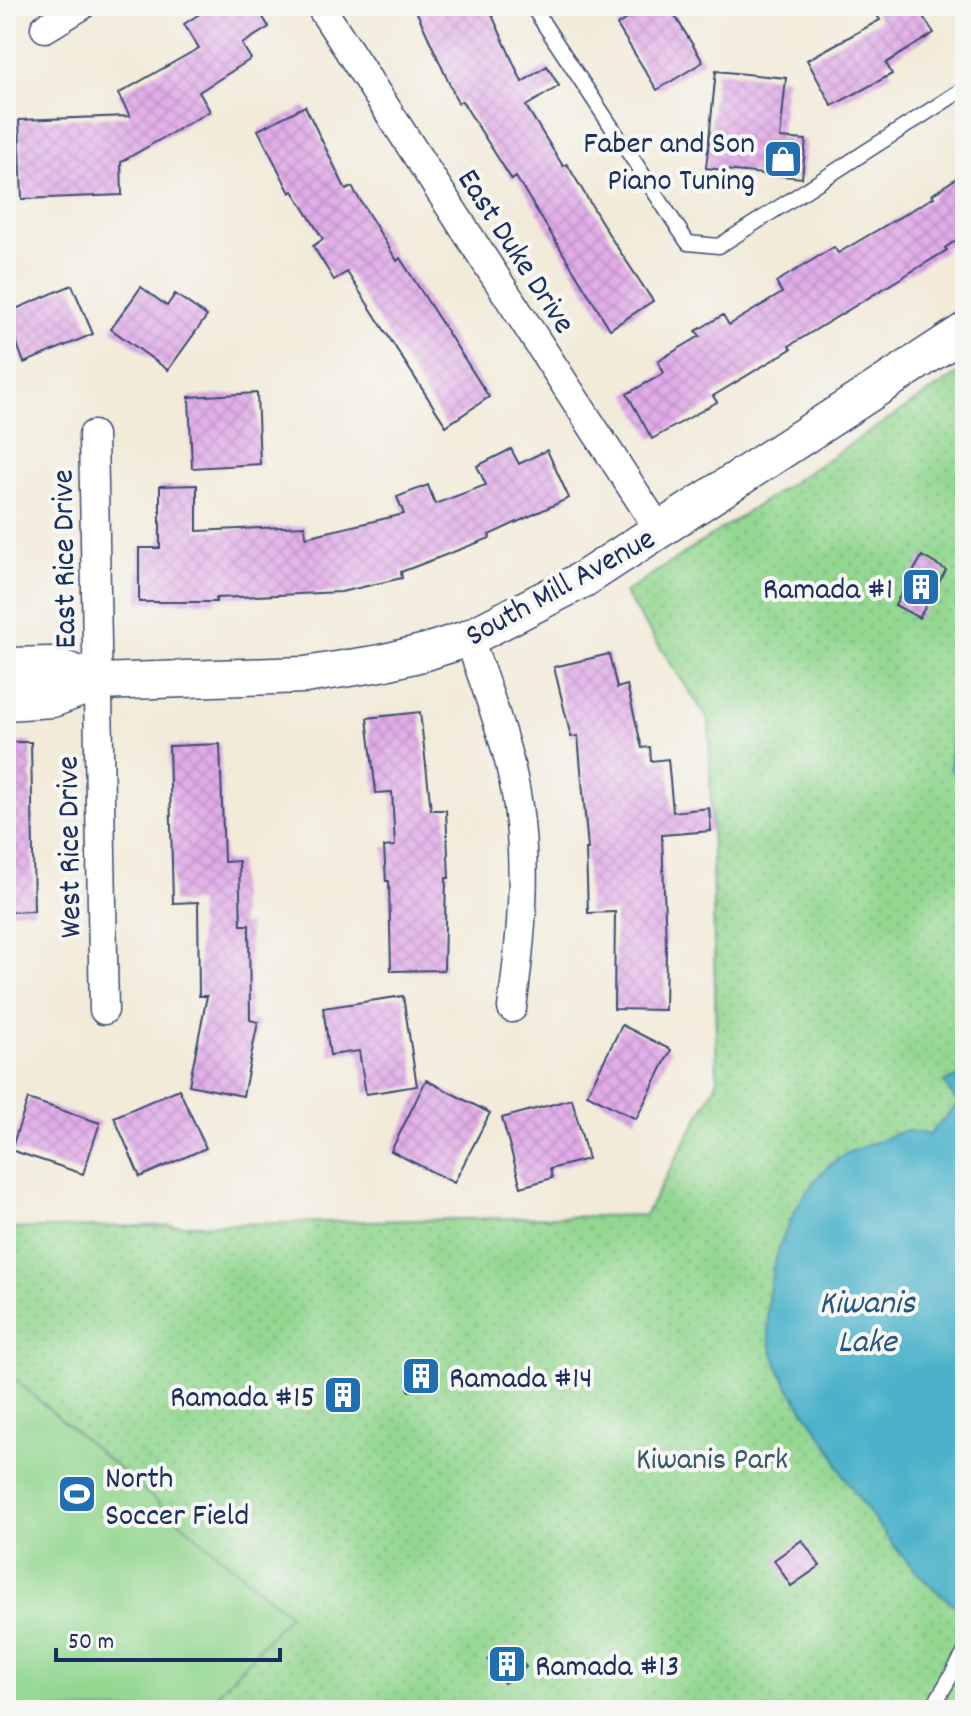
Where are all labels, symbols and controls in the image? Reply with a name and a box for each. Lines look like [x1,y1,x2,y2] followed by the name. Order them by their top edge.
[583,123,755,206] place label: Faber and Son Piano Tuning
[762,138,804,180] shop icon: Faber and Son Piano Tuning
[443,161,584,344] street label: East Duke Drive
[42,469,92,649] street label: East Rice Drive
[458,518,665,661] street label: South Mill Avenue
[900,566,942,608] building icon: Ramada #1
[763,569,893,615] place label: Ramada #1
[47,755,97,939] street label: West Rice Drive
[819,1281,917,1369] water label: Kiwanis Lake
[400,1355,442,1397] building icon: Ramada #14
[449,1358,593,1404] place label: Ramada #14
[322,1374,364,1416] building icon: Ramada #15
[170,1377,315,1423] place label: Ramada #15
[636,1439,788,1485] park label: Kiwanis Park
[105,1458,249,1541] place label: North Soccer Field
[56,1473,98,1515] sports icon: North Soccer Field
[56,1612,280,1662] scale bar
[68,1626,114,1660] text: 50 m
[486,1643,528,1685] building icon: Ramada #13
[535,1646,680,1692] place label: Ramada #13

